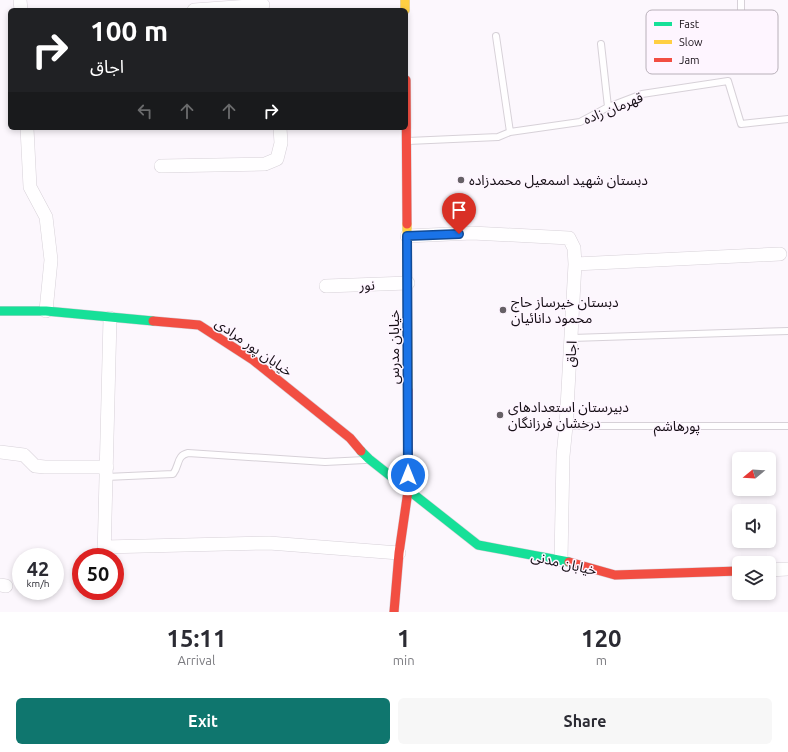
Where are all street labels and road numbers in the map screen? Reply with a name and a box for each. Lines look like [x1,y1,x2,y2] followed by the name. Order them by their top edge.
[581,89,646,128] street label: قهرمان زاده
[358,277,375,294] street label: نور
[386,310,403,384] street label: خیابان مدرس
[211,314,296,381] street label: خیابان پور مرادی
[562,340,580,368] street label: اجاق
[654,418,700,437] street label: پورهاشم
[529,548,598,579] street label: خیابان مدنی

